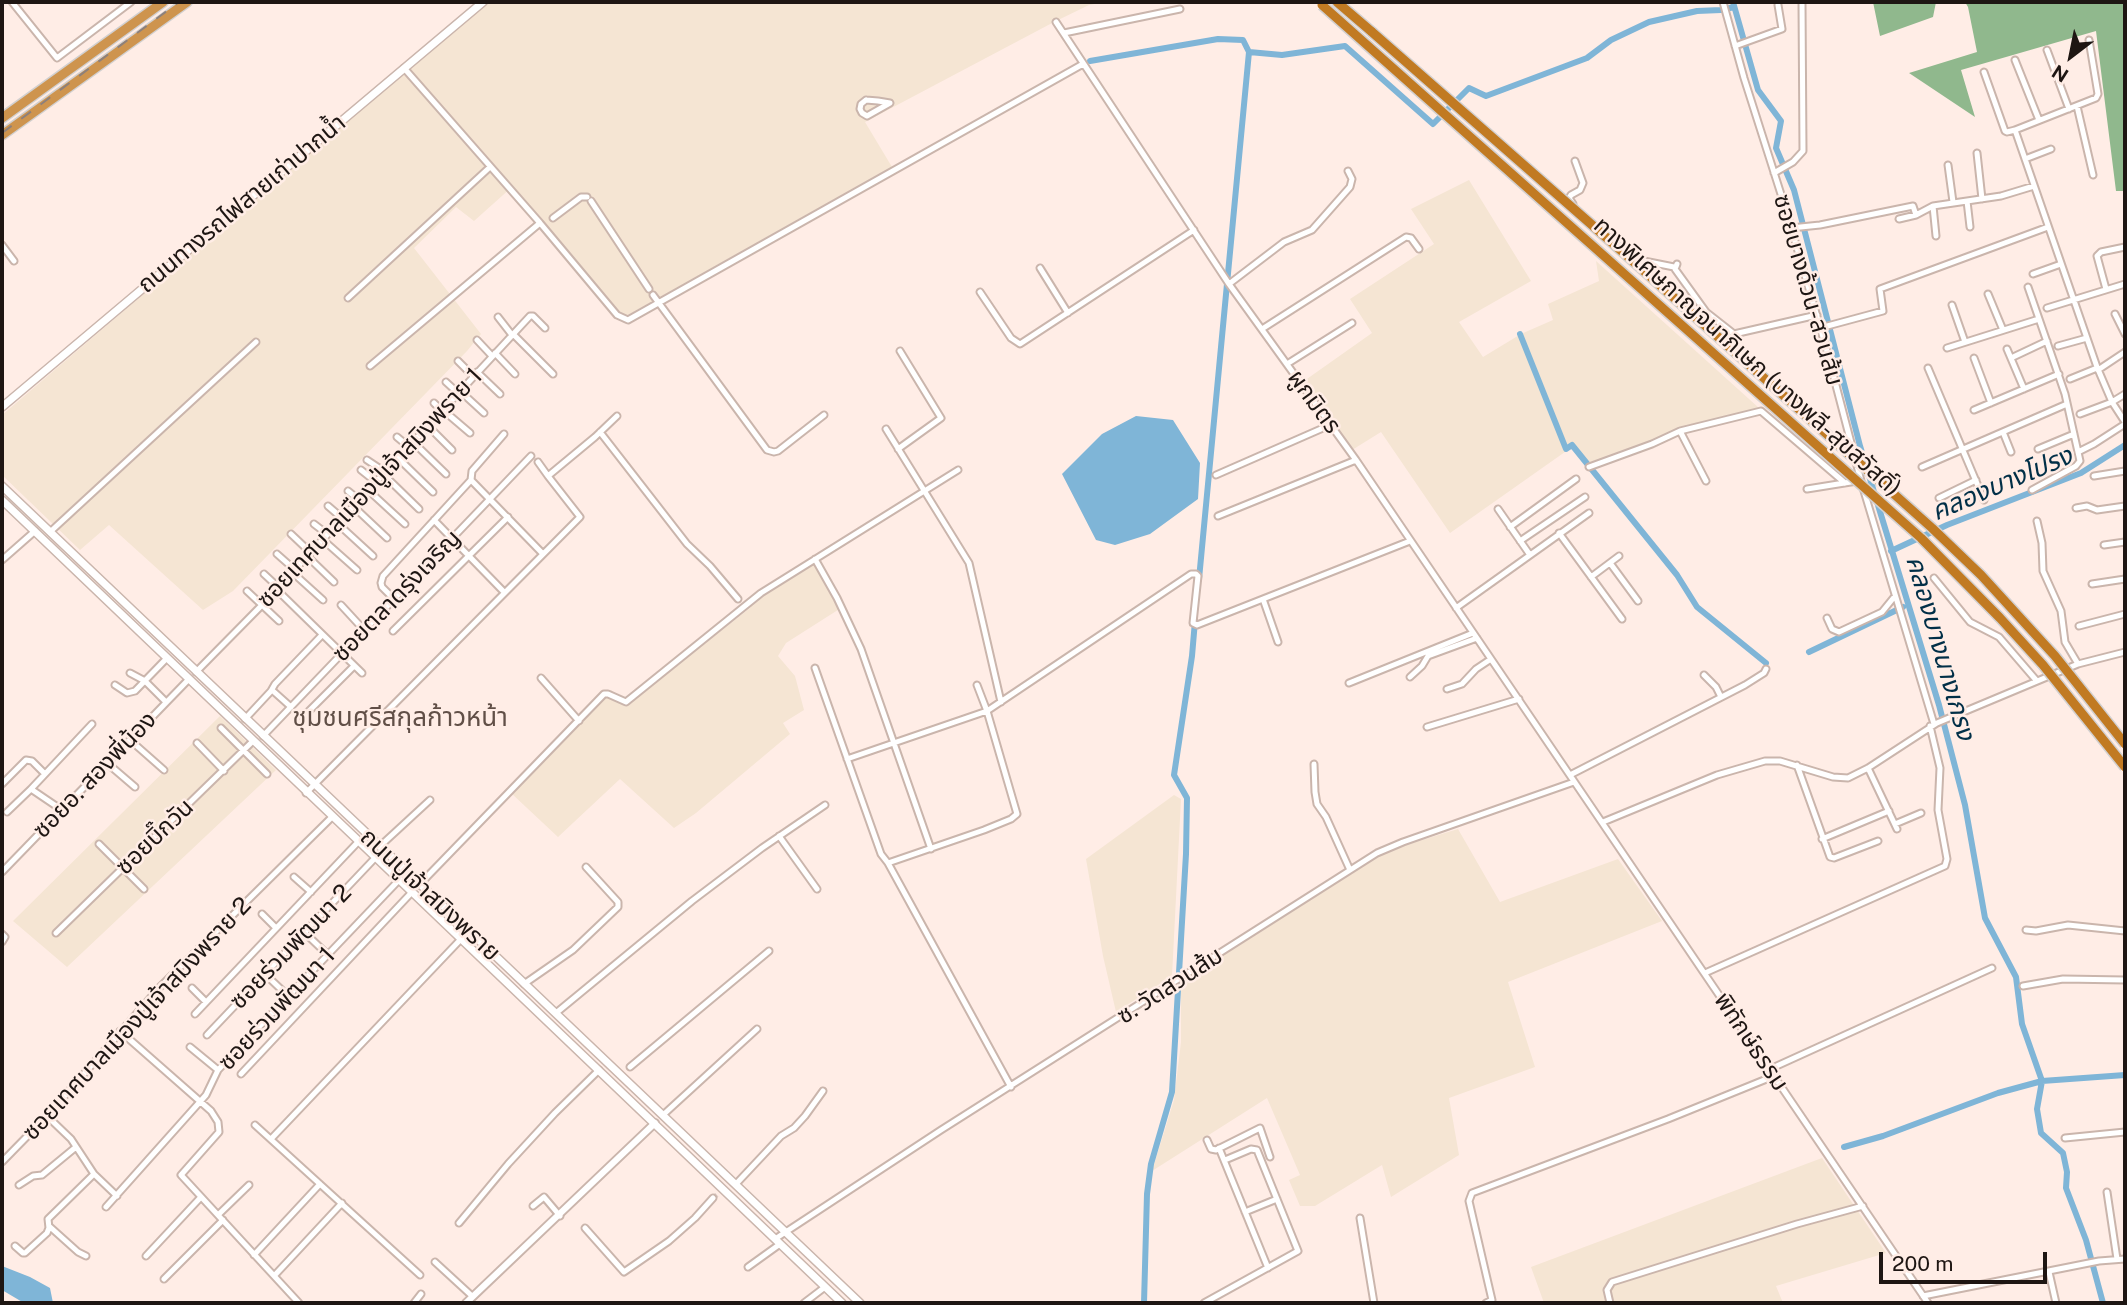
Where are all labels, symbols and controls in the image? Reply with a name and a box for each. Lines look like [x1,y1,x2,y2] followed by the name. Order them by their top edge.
[2036,21,2106,91] north arrow
[2048,61,2072,87] text: N
[132,109,352,299] street label: ถนนทางรถไฟสายเก่าปากน้ำ
[1767,191,1849,389] street label: ซอยบางด้วน-สวนส้ม
[1587,211,1907,503] street label: ทางพิเศษกาญจนาภิเษก (บางพลี-สุขสวัสดิ์)
[251,362,489,614] street label: ซอยเทศบาลเมืองปู่เจ้าสมิงพราย 1
[1281,365,1347,439] street label: ผูกมิตร
[1927,440,2077,528] water label: คลองบางโปรง
[327,524,467,668] street label: ซอยตลาดรุ่งเจริญ
[1899,552,1981,744] water label: คลองบางนางเกรง
[292,702,508,734] district label: ชุมชนศรีสกุลก้าวหน้า
[27,706,163,844] street label: ซอยอ. สองพี่น้อง
[110,793,200,881] street label: ซอยบิ๊กวัน
[354,823,506,967] street label: ถนนปู่เจ้าสมิงพราย
[224,879,358,1015] street label: ซอยร่วมพัฒนา 2
[17,891,257,1147] street label: ซอยเทศบาลเมืองปู่เจ้าสมิงพราย 2
[213,941,341,1077] street label: ซอยร่วมพัฒนา 1
[1112,941,1228,1031] street label: ซ. วัดสวนส้ม
[1708,987,1794,1097] street label: พิทักษ์ธรรม
[1882,1238,2050,1282] scale bar
[1892,1251,1953,1276] text: 200 m

